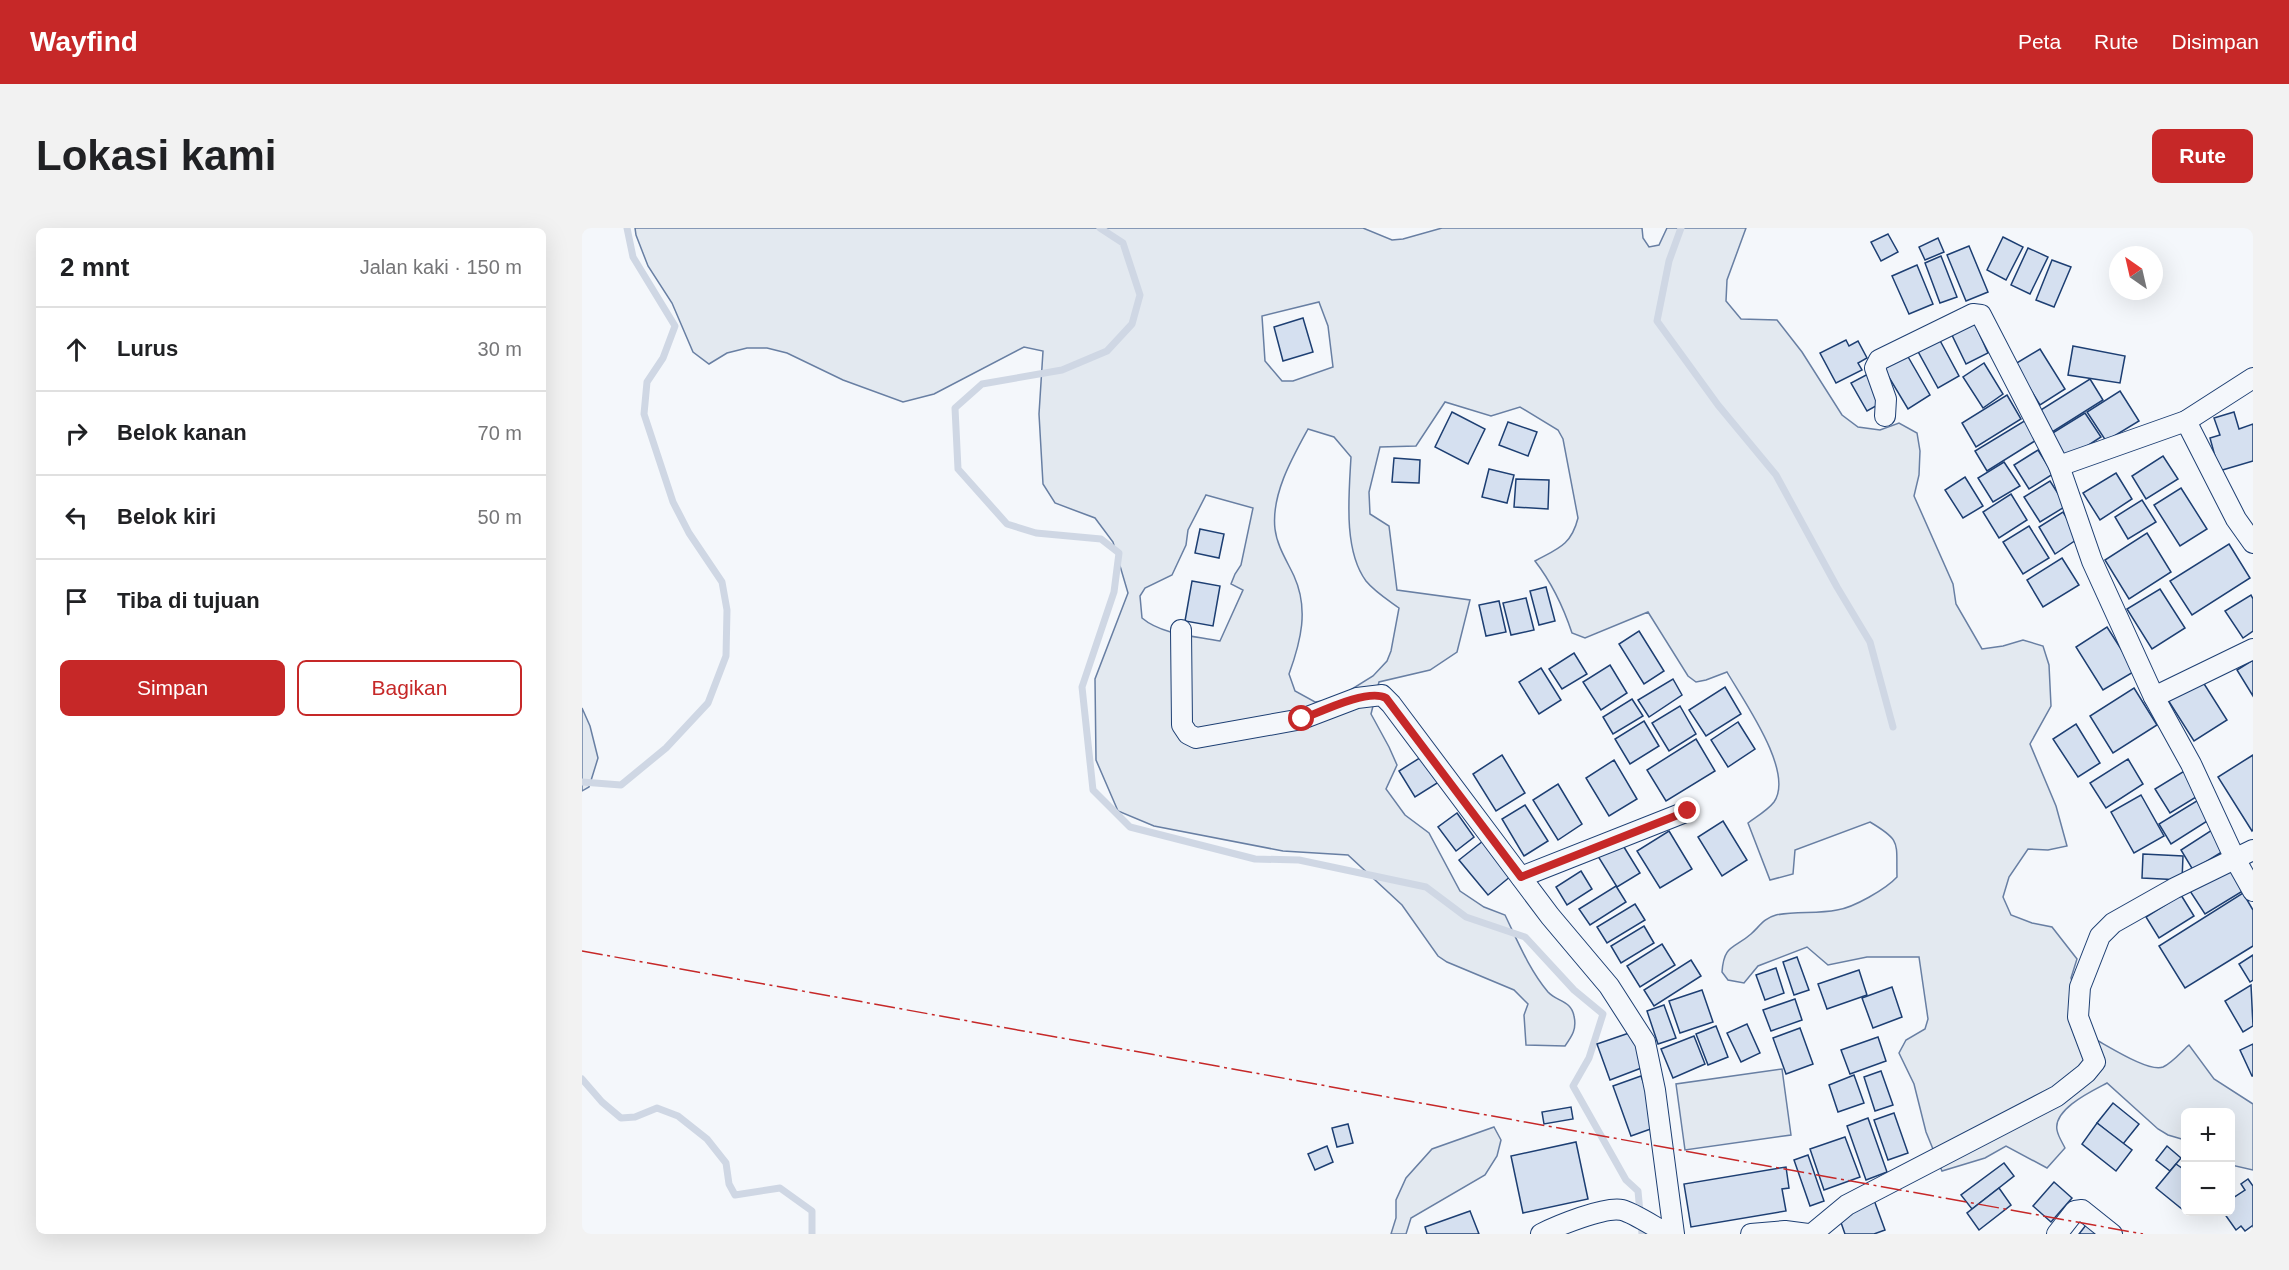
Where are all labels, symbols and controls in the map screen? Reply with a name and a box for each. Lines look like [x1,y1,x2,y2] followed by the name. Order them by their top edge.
[30,26,138,57] text: Wayfind
[2018,30,2061,53] text: Peta
[2094,30,2138,53] text: Rute
[2171,30,2259,53] text: Disimpan
[2152,129,2253,183] button: Rute
[36,132,276,179] text: Lokasi kami
[2109,246,2163,300] north arrow
[60,252,129,282] text: 2 mnt
[360,256,522,278] text: Jalan kaki · 150 m
[60,333,93,366] icon: ahead
[117,336,178,361] text: Lurus
[478,338,522,360] text: 30 m
[60,417,93,450] icon: right
[117,420,247,445] text: Belok kanan
[478,422,522,444] text: 70 m
[60,501,93,534] icon: left
[117,504,216,529] text: Belok kiri
[478,506,522,528] text: 50 m
[60,585,93,618] icon: arrive
[117,588,260,613] text: Tiba di tujuan
[60,660,285,716] button: Simpan
[297,660,522,716] button: Bagikan
[1288,705,1314,731] route start
[1674,797,1700,823] route end
[2181,1108,2235,1216] map controls
[2181,1108,2235,1162] button: +
[2181,1162,2235,1216] button: −

